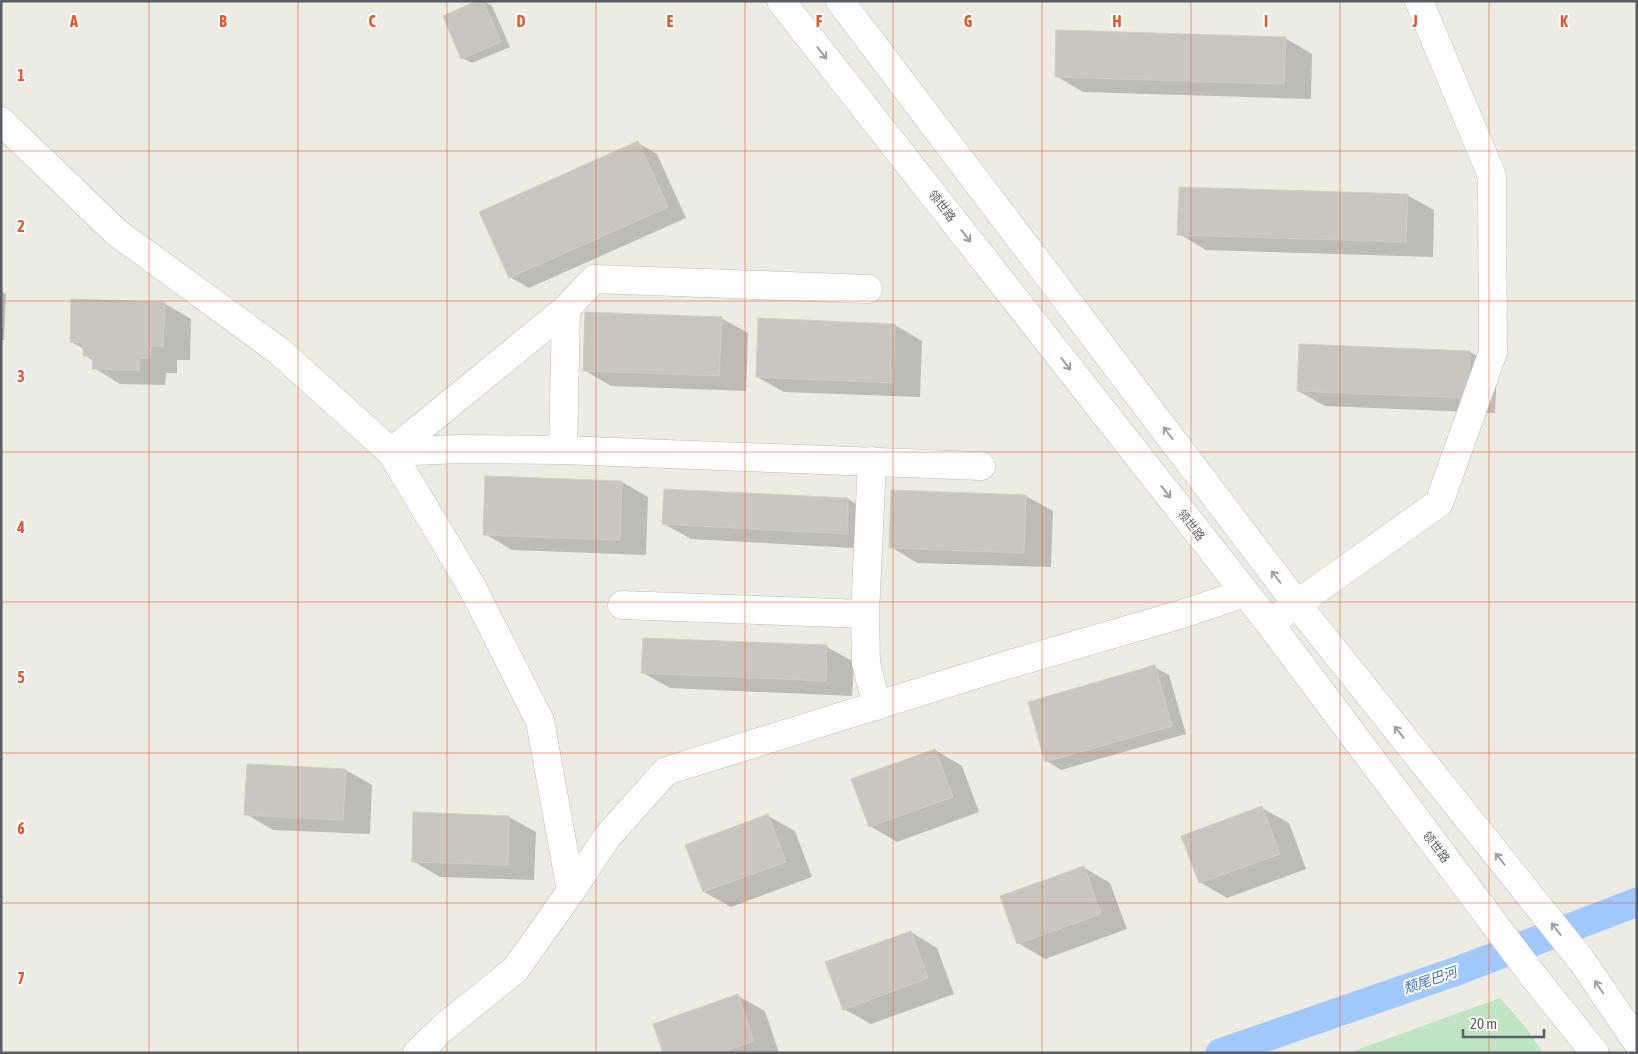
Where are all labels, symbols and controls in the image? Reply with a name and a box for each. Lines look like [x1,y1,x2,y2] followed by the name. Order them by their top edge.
[69,12,78,30] text: A
[219,12,227,30] text: B
[368,12,376,30] text: C
[517,12,526,30] text: D
[667,12,674,30] text: E
[816,12,823,30] text: F
[964,12,973,30] text: G
[1112,12,1122,30] text: H
[1264,12,1268,30] text: I
[1411,12,1418,30] text: J
[1560,12,1568,30] text: K
[817,47,828,60] one-way arrow
[17,66,25,84] text: 1
[925,188,959,224] street label: 领世路
[17,217,25,235] text: 2
[960,230,971,243] one-way arrow
[1060,357,1071,370] one-way arrow
[17,367,25,385] text: 3
[1162,427,1173,440] one-way arrow
[1161,485,1172,498] one-way arrow
[1174,507,1208,543] street label: 领世路
[16,518,25,536] text: 4
[1271,570,1281,584] one-way arrow
[17,668,25,686] text: 5
[1393,725,1404,738] one-way arrow
[17,819,25,837] text: 6
[1420,828,1452,866] street label: 领世路
[1495,852,1506,865] one-way arrow
[1551,922,1561,936] one-way arrow
[1401,962,1462,997] water label: 颓尾巴河
[17,969,25,987] text: 7
[1594,981,1604,995] one-way arrow
[1463,1006,1544,1038] scale bar
[1470,1015,1497,1032] text: 20 m

